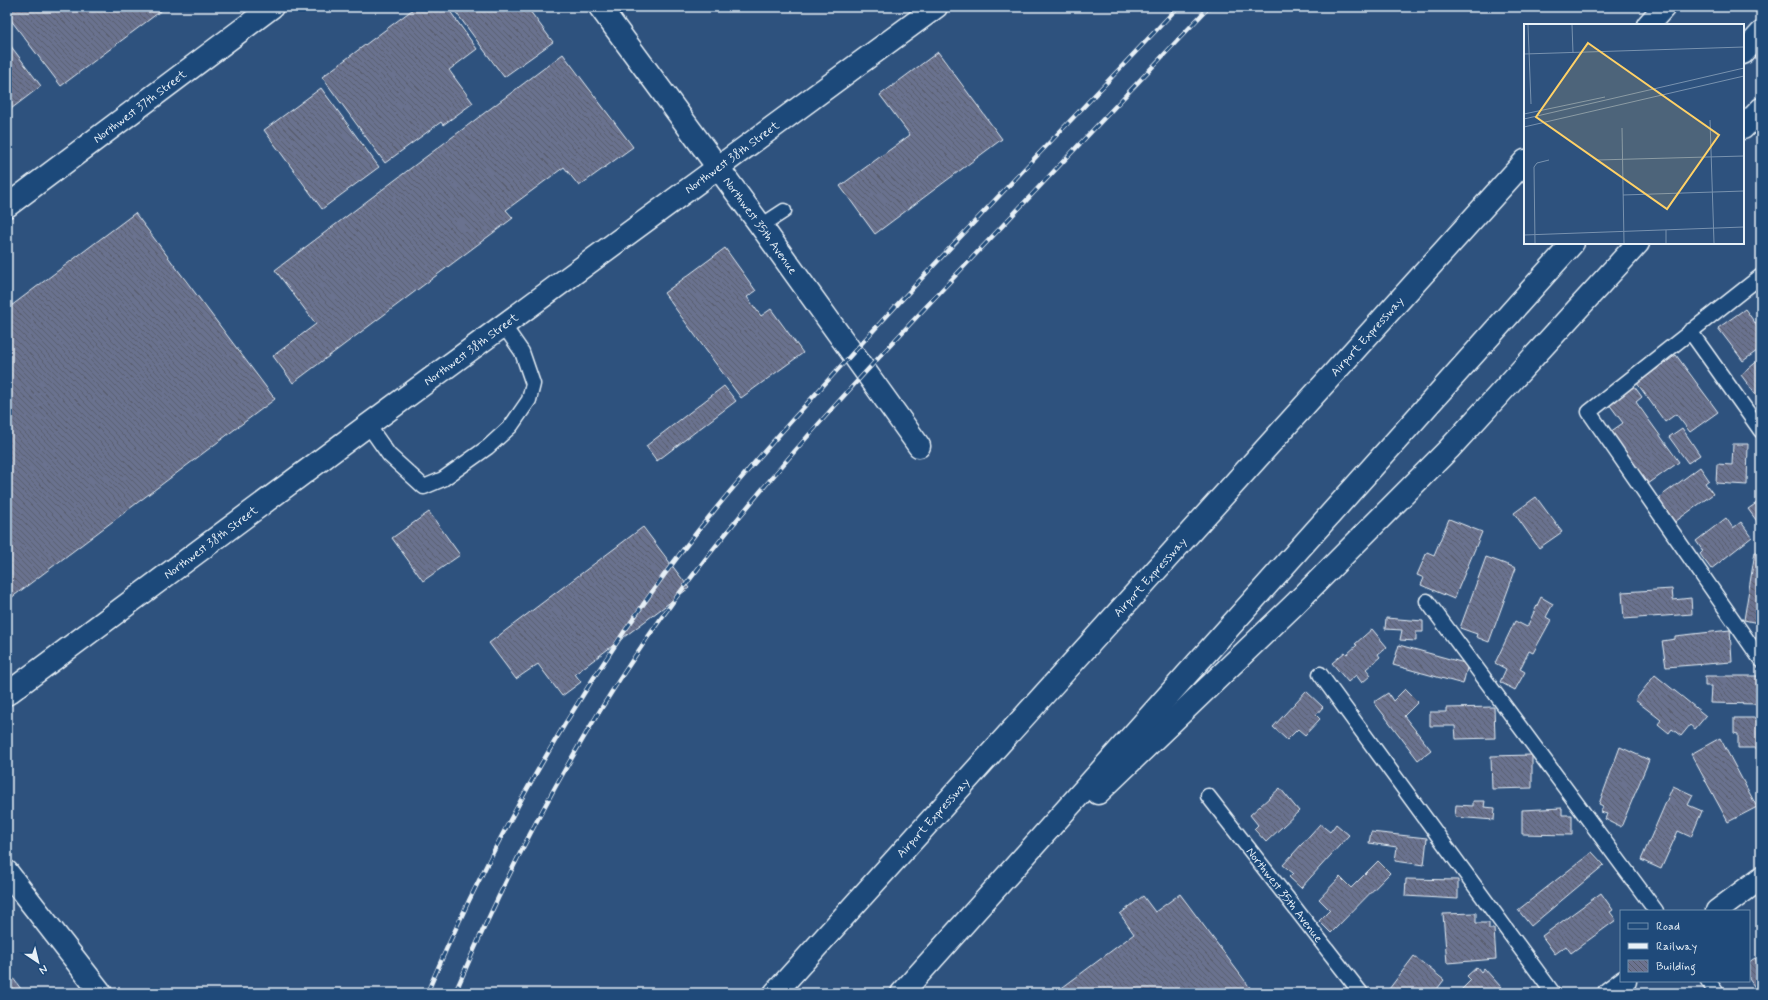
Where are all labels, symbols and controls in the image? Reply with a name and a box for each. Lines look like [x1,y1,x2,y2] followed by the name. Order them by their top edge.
[1524,24,1744,244] inset map
[90,67,190,147] street label: Northwest 37th Street
[682,118,783,198] street label: Northwest 38th Street
[719,174,800,278] street label: Northwest 35th Avenue
[1328,294,1408,380] street label: Airport Expressway
[421,310,522,390] street label: Northwest 38th Street
[161,503,262,583] street label: Northwest 38th Street
[1111,534,1191,621] street label: Airport Expressway
[894,775,974,862] street label: Airport Expressway
[1242,844,1326,946] street label: Northwest 35th Avenue
[1620,910,1750,982] legend
[1656,919,1680,935] text: Road
[1656,939,1698,955] text: Railway
[18,942,58,982] north arrow
[1656,959,1696,976] text: Building
[36,962,50,977] text: N

